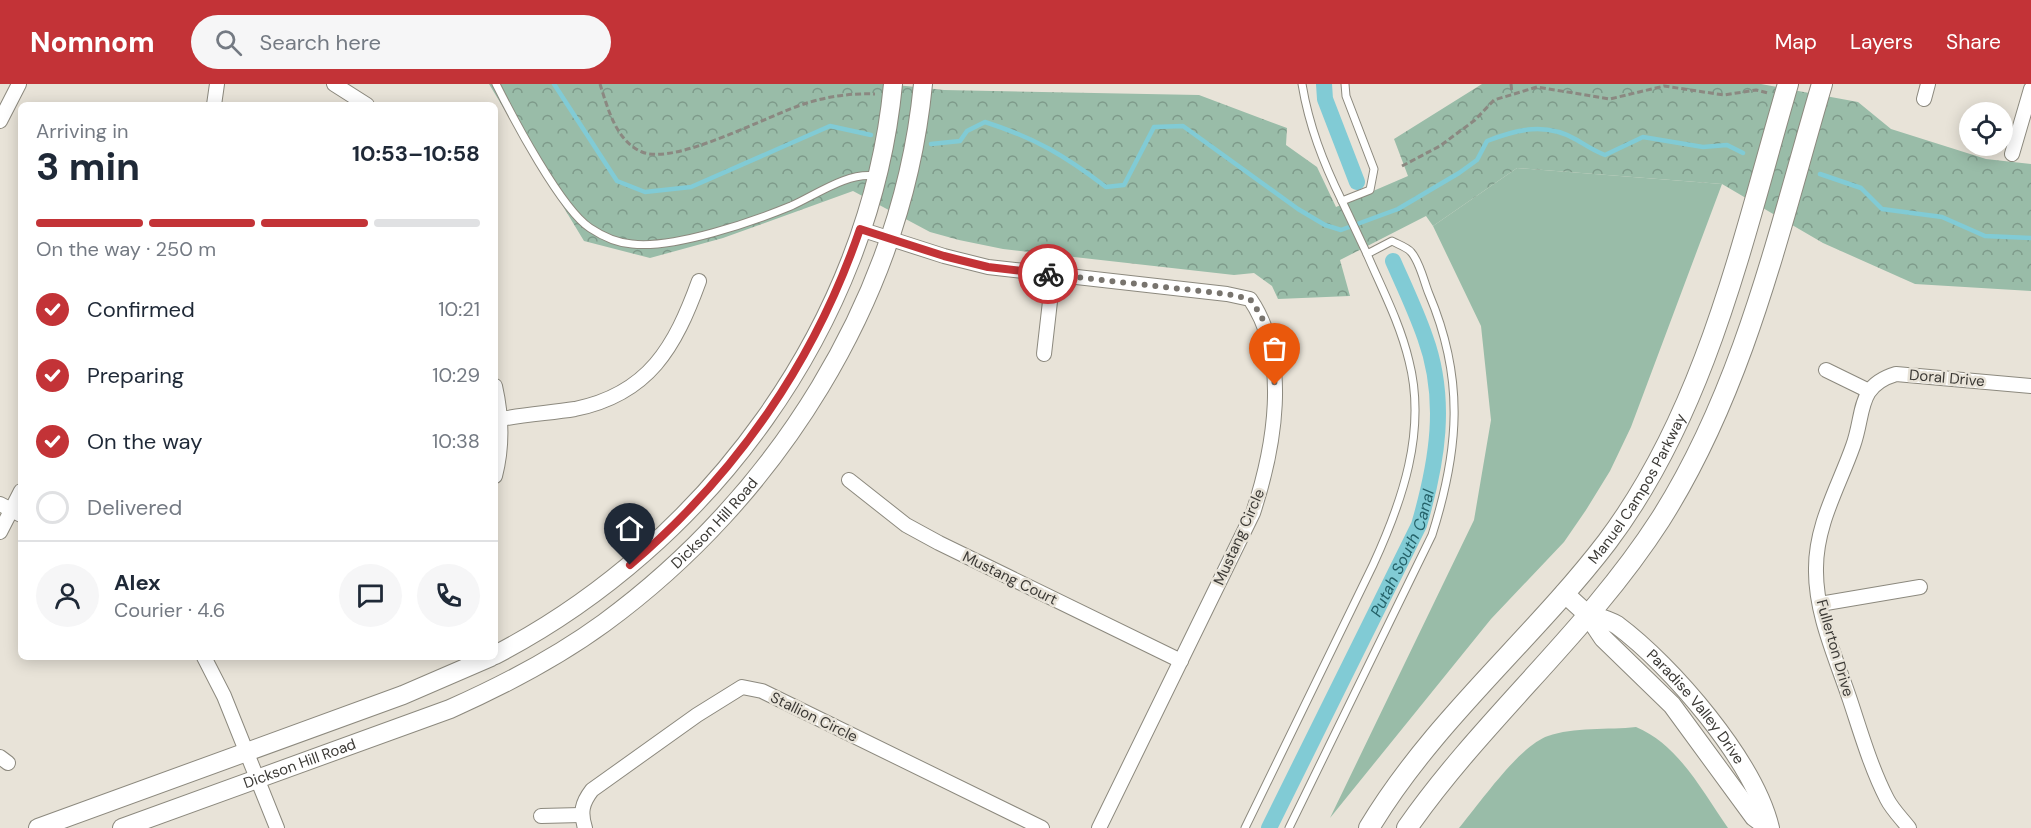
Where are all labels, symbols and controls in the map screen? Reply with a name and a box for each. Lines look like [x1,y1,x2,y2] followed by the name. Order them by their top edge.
[191,15,611,69] search box
[30,24,155,61] text: Nomnom
[212,26,245,59] icon: search
[260,28,381,57] text: Search here
[1775,28,1817,56] text: Map
[1850,28,1913,56] text: Layers
[1946,28,2001,56] text: Share
[1959,102,2013,156] map controls
[1959,102,2013,156] button: locate
[36,118,128,144] text: Arriving in
[352,139,480,168] text: 10:53–10:58
[36,141,140,192] text: 3 min
[36,236,216,262] text: On the way · 250 m
[1018,244,1078,304] courier
[1032,258,1065,291] icon: bike
[36,293,69,326] icon: check
[87,295,195,324] text: Confirmed
[438,296,480,322] text: 10:21
[1249,323,1300,385] pin
[1258,332,1291,365] icon: bag
[36,359,69,392] icon: check
[87,361,184,390] text: Preparing
[432,362,480,388] text: 10:29
[1908,365,1986,391] street label: Doral Drive
[1584,410,1691,568] street label: Manuel Campos Parkway
[36,425,69,458] icon: check
[87,427,202,456] text: On the way
[432,428,480,454] text: 10:38
[667,473,762,573] street label: Dickson Hill Road
[1209,486,1269,588] street label: Mustang Circle
[1365,487,1439,620] water label: Putah South Canal
[87,493,182,522] text: Delivered
[604,503,655,565] pin
[613,512,646,545] icon: home
[959,546,1061,610] street label: Mustang Court
[36,564,99,627] button: person
[339,564,402,627] button: chat
[417,564,480,627] button: phone
[114,568,161,597] text: Alex
[114,597,225,623] text: Courier · 4.6
[1812,597,1858,699] street label: Fullerton Drive
[1642,645,1749,768] street label: Paradise Valley Drive
[767,687,861,747] street label: Stallion Circle
[241,734,359,793] street label: Dickson Hill Road

